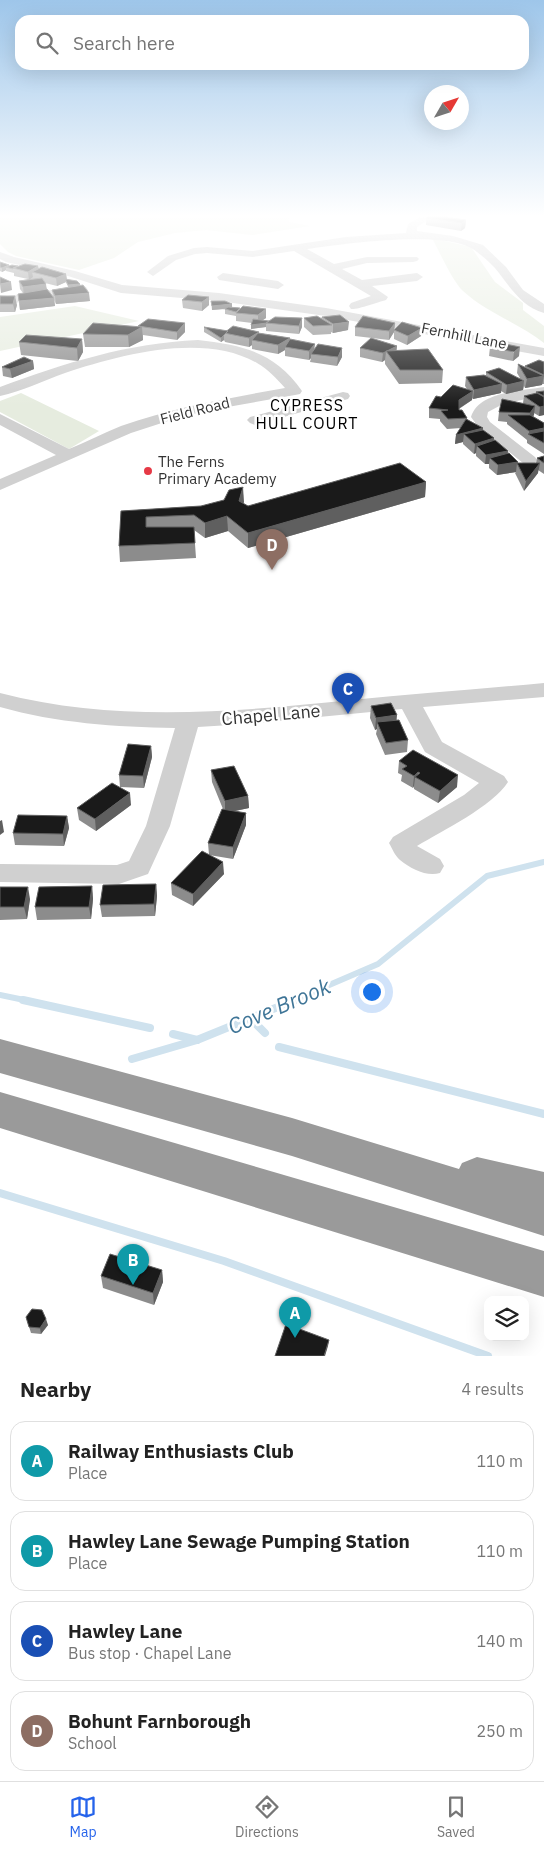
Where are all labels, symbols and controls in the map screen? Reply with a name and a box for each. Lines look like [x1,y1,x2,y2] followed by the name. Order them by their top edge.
[15,15,529,70] search box
[33,29,61,57] icon: search
[73,31,175,55] text: Search here
[424,85,469,130] north arrow
[420,318,508,353] street label: Fernhill Lane
[158,393,232,428] street label: Field Road
[256,395,358,433] district label: CYPRESS HULL COURT
[158,452,277,488] place label: The Ferns Primary Academy
[142,465,154,477] marker: The Ferns Primary Academy
[256,529,288,570] pin: D
[332,673,364,714] pin: C
[221,699,321,730] street label: Chapel Lane
[223,971,335,1040] water label: Cove Brook
[359,979,385,1005] your location
[117,1244,149,1285] pin: B
[484,1296,529,1341] map controls
[484,1296,529,1341] button: layers
[279,1297,311,1338] pin: A
[20,1375,91,1403] text: Nearby
[461,1379,524,1399] text: 4 results
[68,1439,294,1463] text: Railway Enthusiasts Club
[32,1451,42,1471] text: A
[476,1451,523,1471] text: 110 m
[68,1463,107,1483] text: Place
[68,1529,410,1553] text: Hawley Lane Sewage Pumping Station
[32,1541,42,1561] text: B
[476,1541,523,1561] text: 110 m
[68,1553,107,1573] text: Place
[68,1619,182,1643] text: Hawley Lane
[32,1631,42,1651] text: C
[476,1631,523,1651] text: 140 m
[68,1643,232,1663] text: Bus stop · Chapel Lane
[68,1709,251,1733] text: Bohunt Farnborough
[31,1721,43,1741] text: D
[476,1721,523,1741] text: 250 m
[68,1733,117,1753] text: School
[69,1793,97,1841] tab: Map
[235,1793,299,1841] tab: Directions
[437,1793,475,1841] tab: Saved

